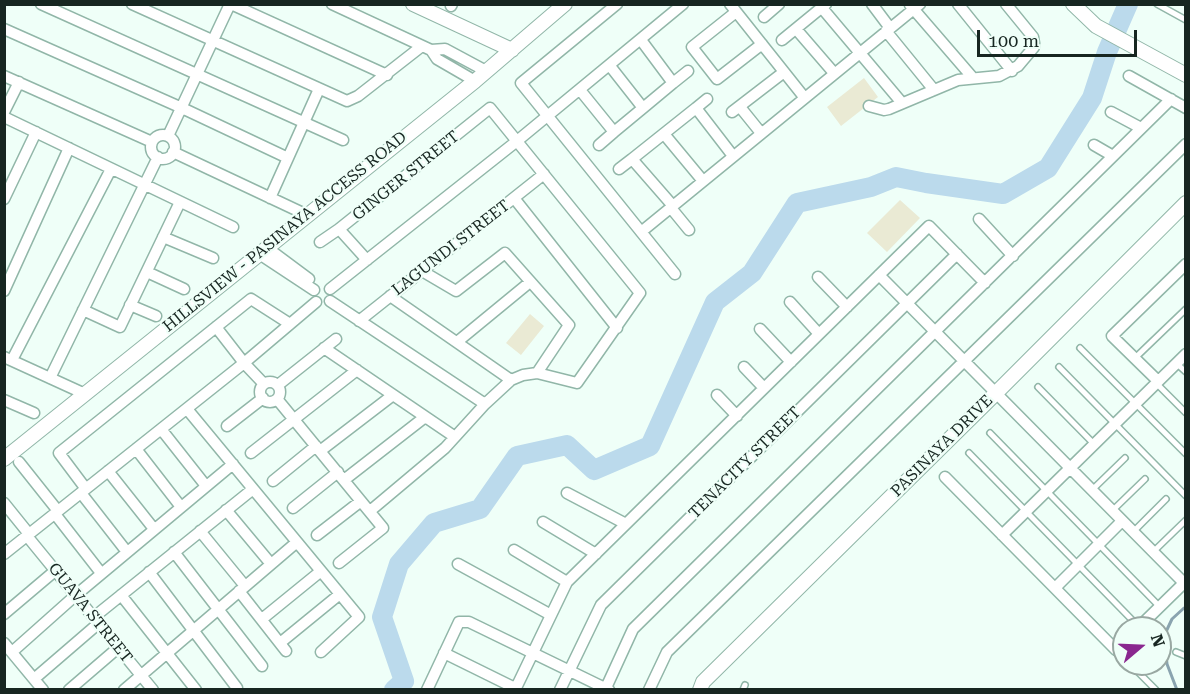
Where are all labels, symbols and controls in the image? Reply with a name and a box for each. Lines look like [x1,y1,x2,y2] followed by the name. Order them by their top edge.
[980,18,1140,56] scale bar
[988,30,1039,51] text: 100 m
[349,127,463,225] street label: GINGER STREET
[159,128,411,336] street label: HILLSVIEW - PASINAYA ACCESS ROAD
[388,196,514,300] street label: LAGUNDI STREET
[887,391,997,501] street label: PASINAYA DRIVE
[685,403,805,523] street label: TENACITY STREET
[44,559,136,667] street label: GUAVA STREET
[1112,616,1172,676] north arrow
[1147,632,1169,650] text: N

